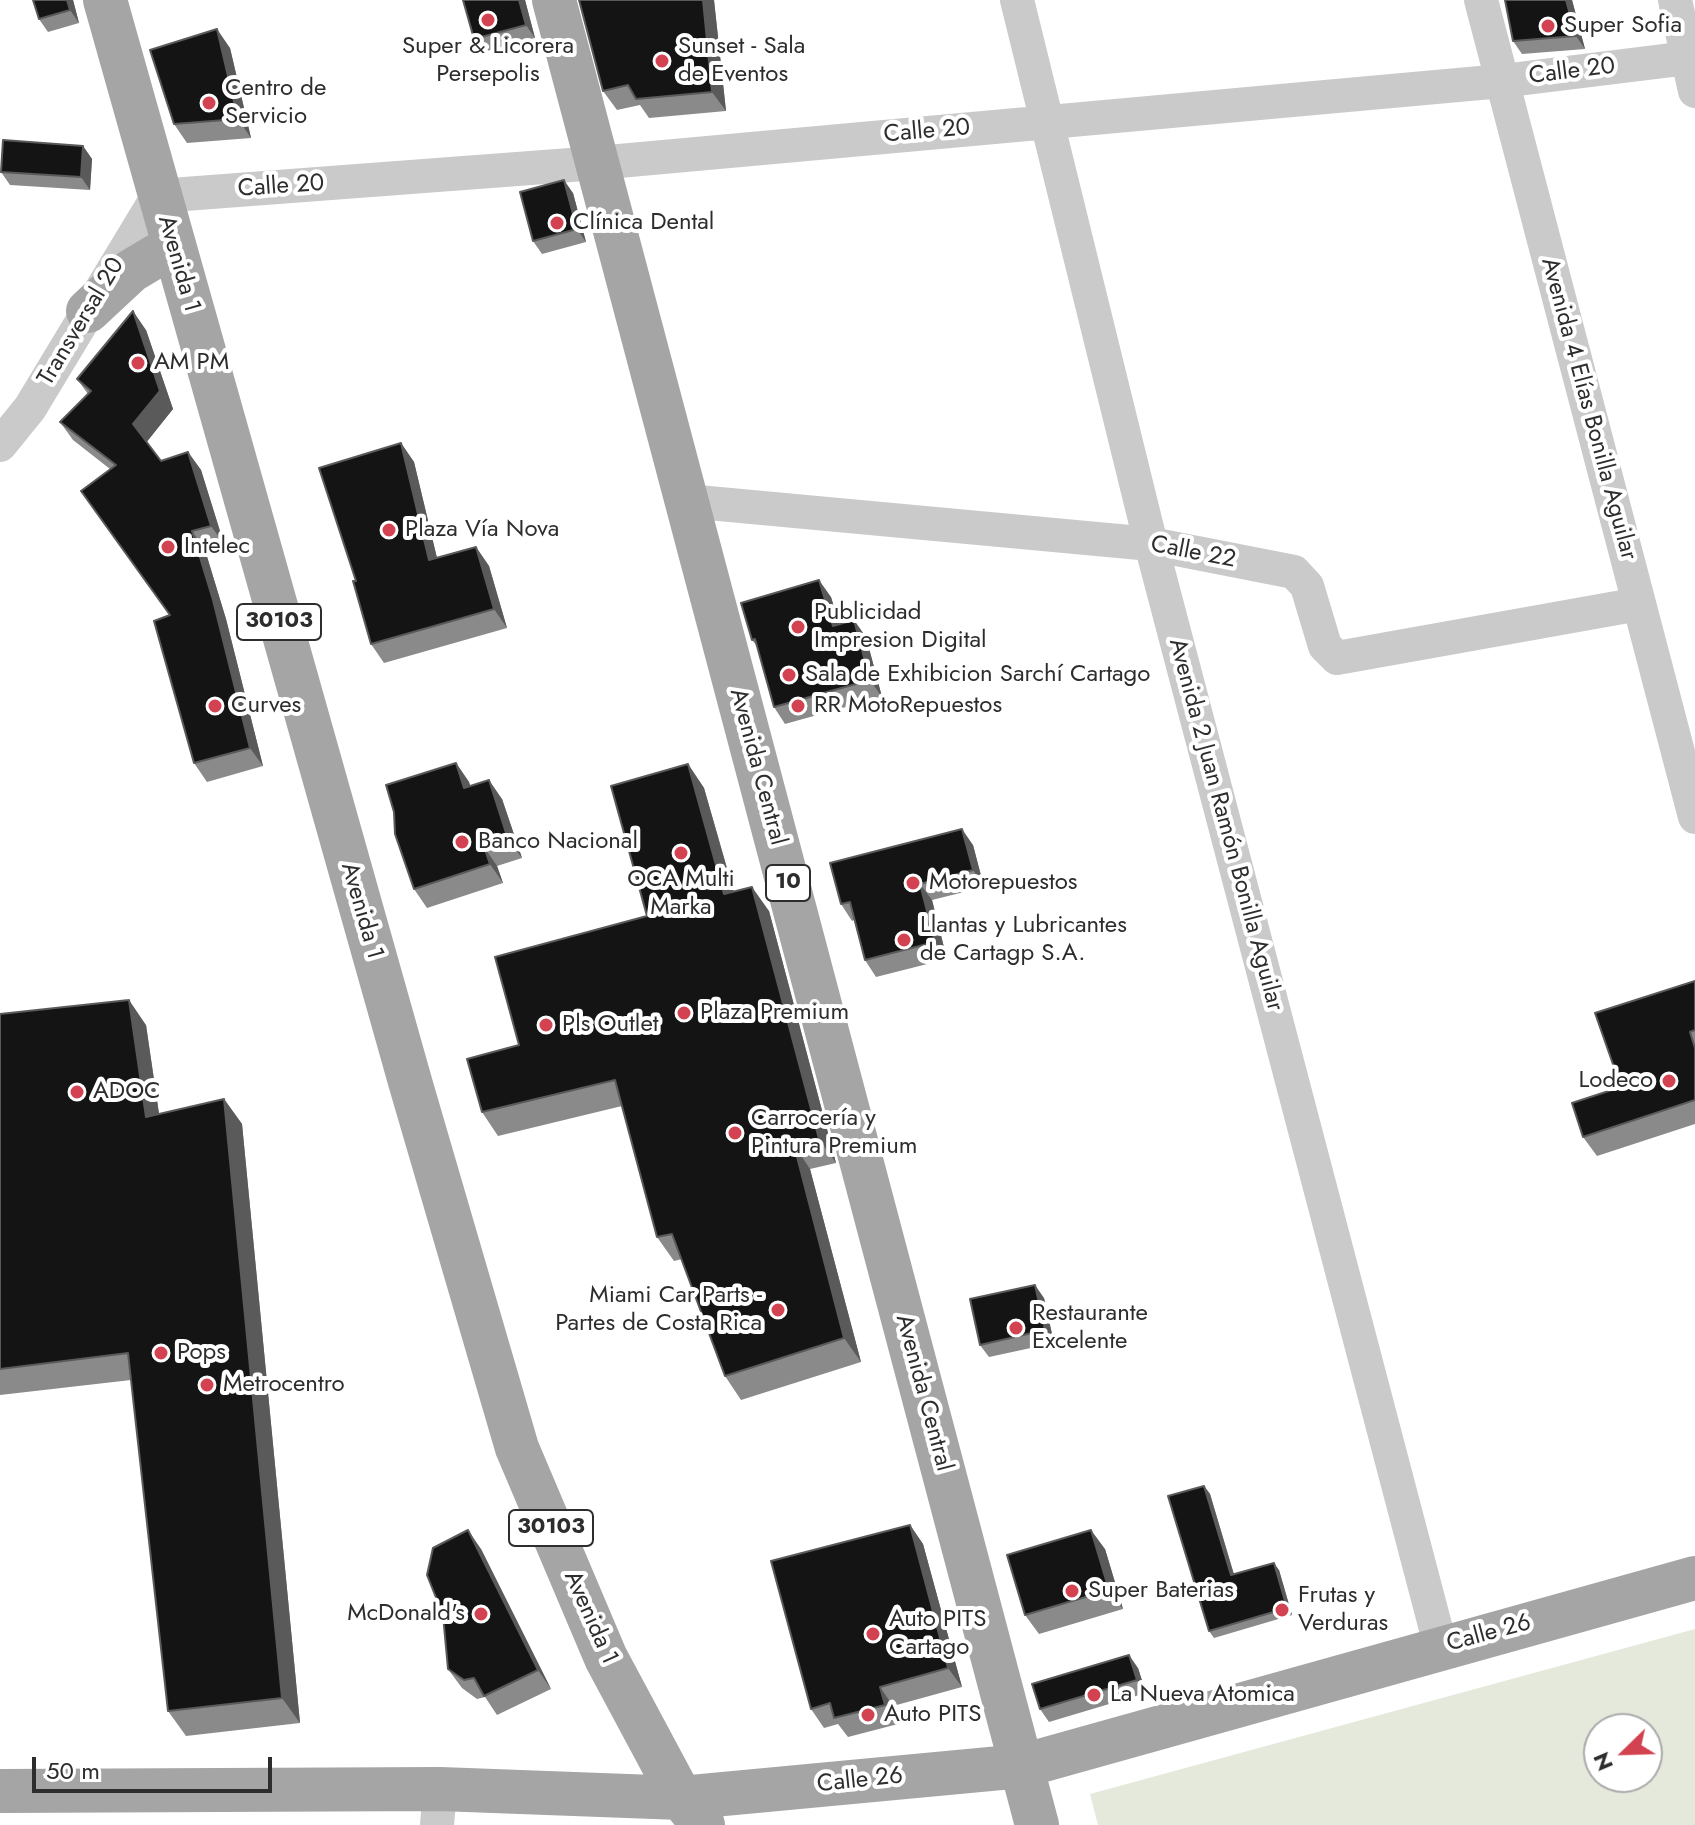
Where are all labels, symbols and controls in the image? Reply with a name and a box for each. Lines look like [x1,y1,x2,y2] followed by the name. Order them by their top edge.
[479,11,497,29] marker: Super & Licorera Persepolis
[1564,12,1682,40] place label: Super Sofia
[1539,17,1557,35] marker: Super Sofia
[402,33,574,89] place label: Super & Licorera Persepolis
[678,33,805,89] place label: Sunset - Sala de Eventos
[653,52,671,70] marker: Sunset - Sala de Eventos
[1527,52,1617,92] street label: Calle 20
[225,75,326,131] place label: Centro de Servicio
[200,94,218,112] marker: Centro de Servicio
[883,114,971,150] street label: Calle 20
[237,170,325,204] street label: Calle 20
[573,209,714,237] place label: Clínica Dental
[150,212,206,316] street label: Avenida 1
[548,214,566,232] marker: Clínica Dental
[33,253,131,391] street label: Transversal 20
[1534,255,1642,563] street label: Avenida 4 Elías Bonilla Aguilar
[154,349,229,377] place label: AM PM
[129,354,147,372] marker: AM PM
[405,516,559,544] place label: Plaza Vía Nova
[380,521,398,539] marker: Plaza Vía Nova
[1148,531,1238,575] street label: Calle 22
[184,533,250,561] place label: Intelec
[159,538,177,556] marker: Intelec
[814,599,987,655] place label: Publicidad Impresion Digital
[237,604,321,640] road number: 30103
[789,618,807,636] marker: Publicidad Impresion Digital
[1161,636,1289,1014] street label: Avenida 2 Juan Ramón Bonilla Aguilar
[805,661,1150,689] place label: Sala de Exhibicion Sarchí Cartago
[780,666,798,684] marker: Sala de Exhibicion Sarchí Cartago
[722,686,792,848] street label: Avenida Central
[231,692,301,720] place label: Curves
[814,692,1002,720] place label: RR MotoRepuestos
[206,697,224,715] marker: Curves
[789,697,807,715] marker: RR MotoRepuestos
[478,828,638,856] place label: Banco Nacional
[453,833,471,851] marker: Banco Nacional
[672,844,690,862] marker: OCA Multi Marka
[333,859,389,963] street label: Avenida 1
[766,865,810,901] road number: 10
[627,866,735,922] place label: OCA Multi Marka
[929,869,1077,897] place label: Motorepuestos
[904,874,922,892] marker: Motorepuestos
[920,912,1127,968] place label: Llantas y Lubricantes de Cartagp S.A.
[895,931,913,949] marker: Llantas y Lubricantes de Cartagp S.A.
[700,999,849,1027] place label: Plaza Premium
[675,1004,693,1022] marker: Plaza Premium
[562,1011,659,1039] place label: Pls Outlet
[537,1016,555,1034] marker: Pls Outlet
[1578,1067,1653,1095] place label: Lodeco
[1660,1072,1678,1090] marker: Lodeco
[93,1078,161,1106] place label: ADOC
[68,1083,86,1101] marker: ADOC
[751,1105,918,1161] place label: Carrocería y Pintura Premium
[726,1124,744,1142] marker: Carrocería y Pintura Premium
[555,1282,762,1338] place label: Miami Car Parts - Partes de Costa Rica
[1032,1300,1148,1356] place label: Restaurante Excelente
[769,1301,787,1319] marker: Miami Car Parts - Partes de Costa Rica
[888,1312,958,1474] street label: Avenida Central
[1007,1319,1025,1337] marker: Restaurante Excelente
[177,1339,226,1367] place label: Pops
[152,1344,170,1362] marker: Pops
[223,1371,345,1399] place label: Metrocentro
[198,1376,216,1394] marker: Metrocentro
[509,1510,593,1546] road number: 30103
[557,1567,623,1669] street label: Avenida 1
[1088,1577,1234,1605] place label: Super Baterias
[1063,1582,1081,1600] marker: Super Baterias
[1298,1582,1388,1638] place label: Frutas y Verduras
[347,1600,465,1628] place label: McDonald's
[1273,1601,1291,1619] marker: Frutas y Verduras
[472,1605,490,1623] marker: McDonald's
[889,1606,986,1662] place label: Auto PITS Cartago
[1444,1609,1534,1659] street label: Calle 26
[864,1625,882,1643] marker: Auto PITS Cartago
[1110,1681,1295,1709] place label: La Nueva Atomica
[1085,1686,1103,1704] marker: La Nueva Atomica
[884,1701,981,1729] place label: Auto PITS
[859,1706,877,1724] marker: Auto PITS
[1583,1713,1663,1793] north arrow
[36,1741,276,1791] scale bar
[1585,1747,1621,1776] text: N
[46,1753,100,1788] text: 50 m
[816,1762,904,1800] street label: Calle 26

